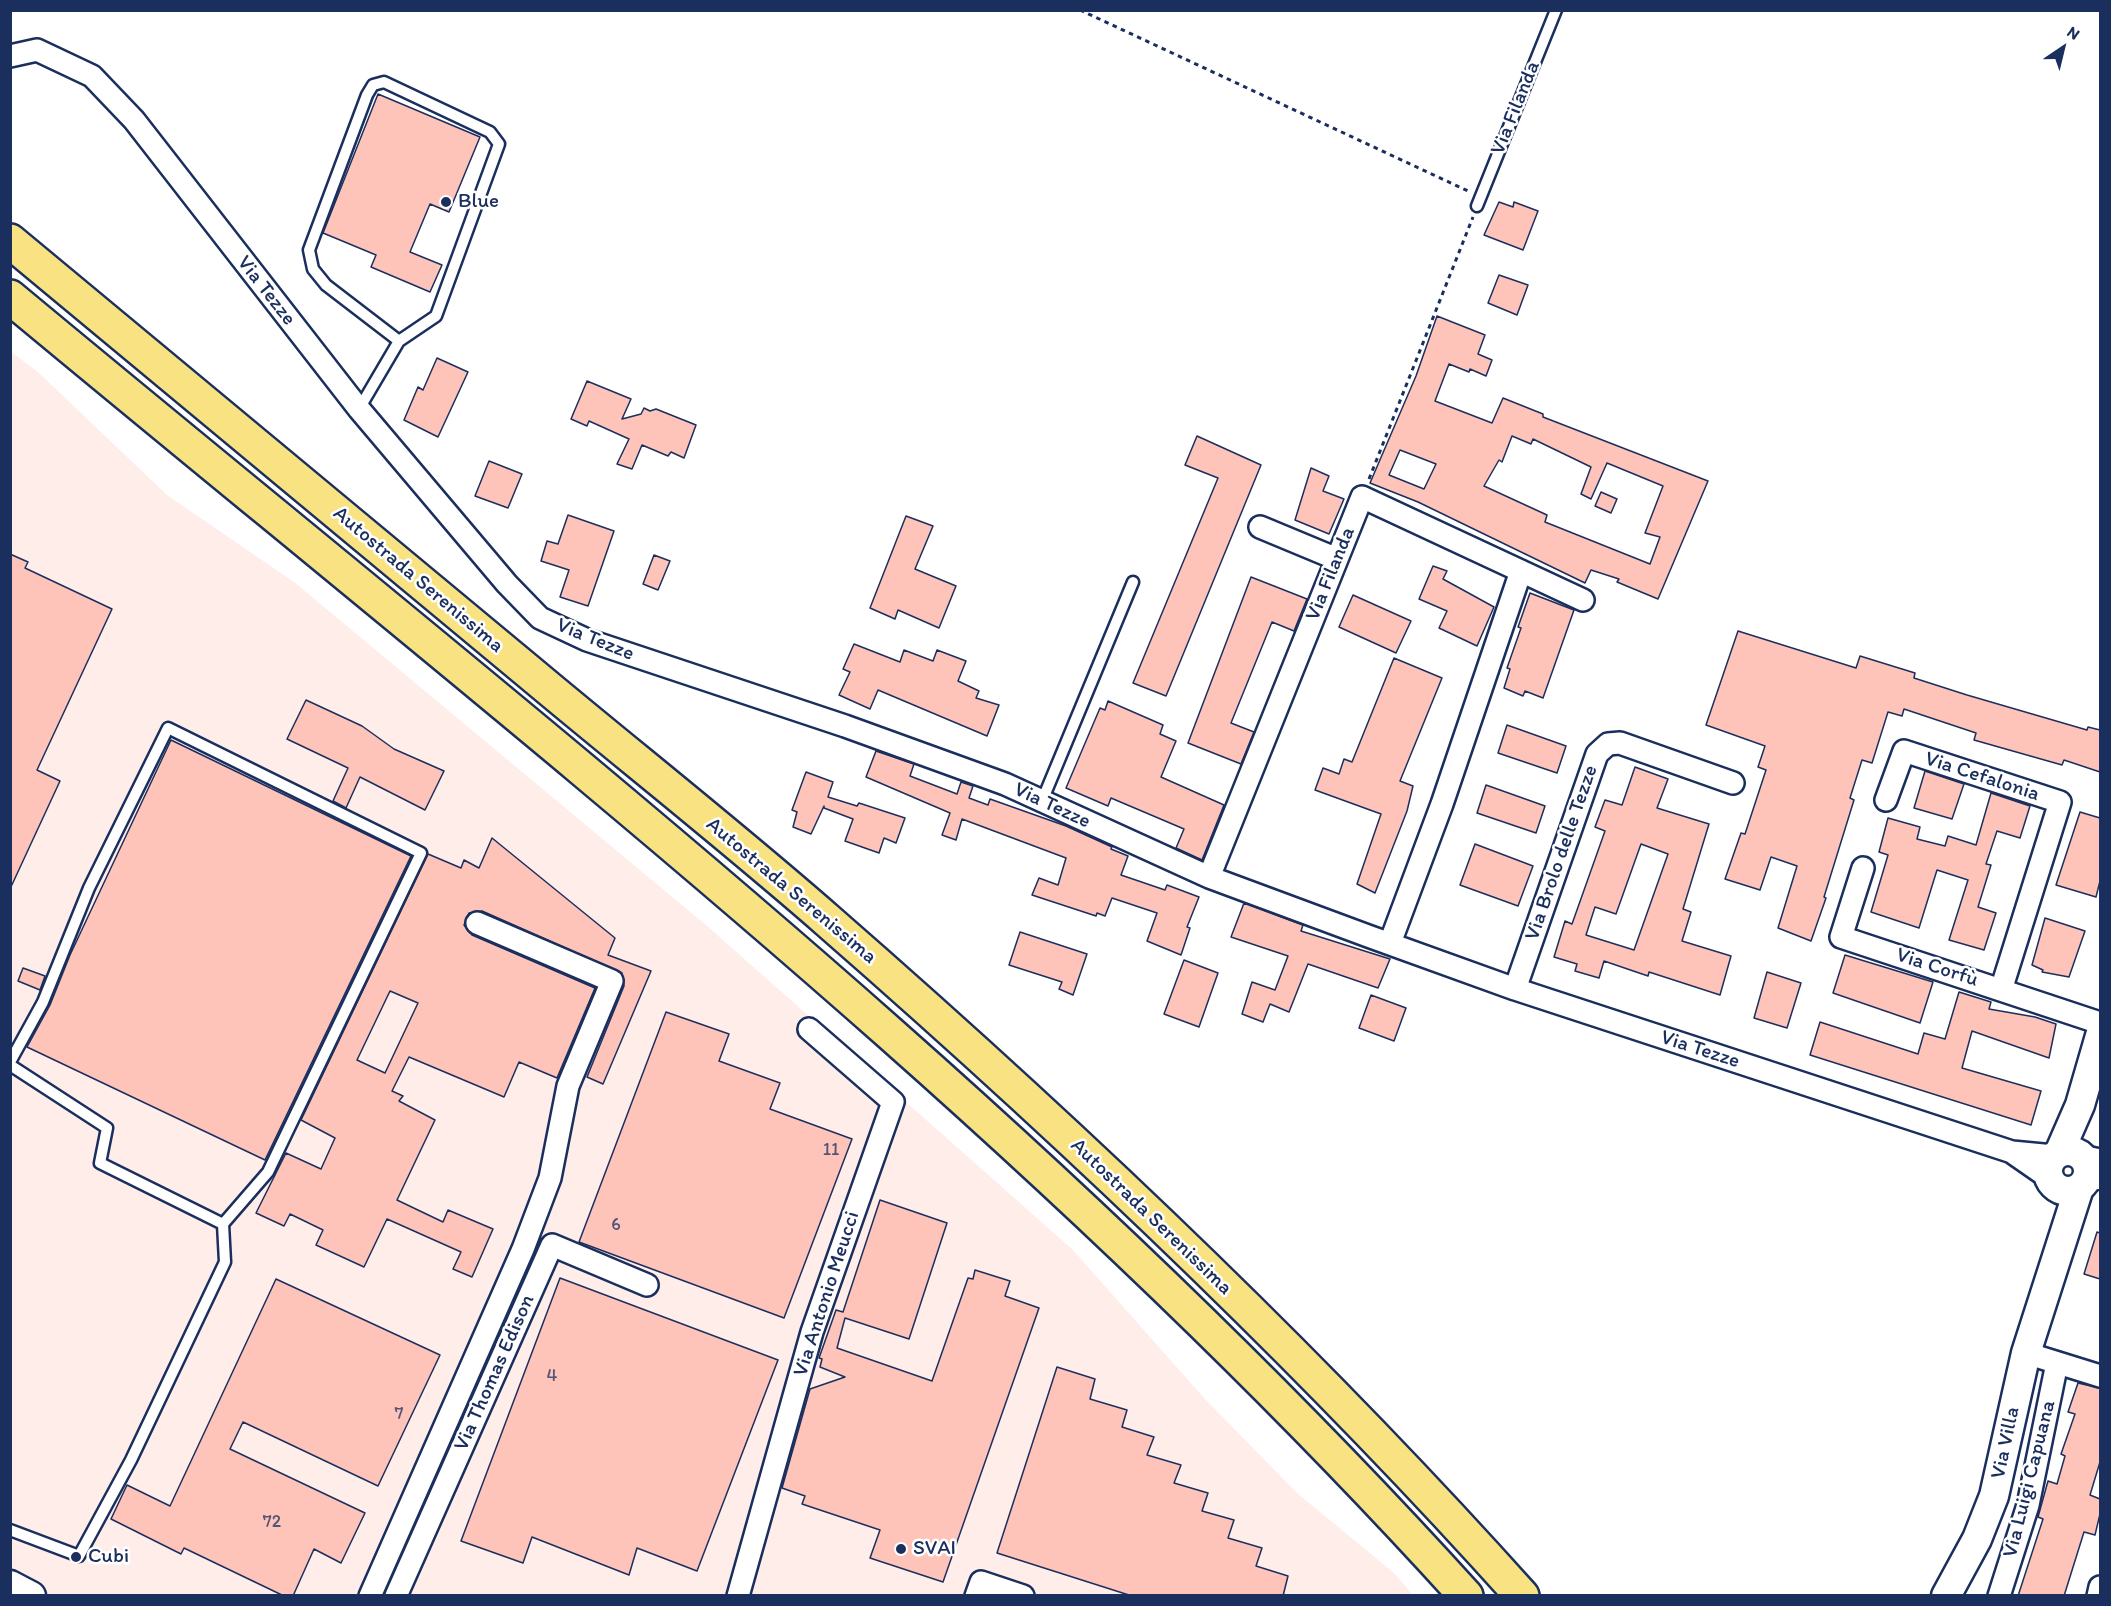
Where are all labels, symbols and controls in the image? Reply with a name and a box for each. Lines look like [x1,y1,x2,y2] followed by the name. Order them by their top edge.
[2033,18,2093,78] north arrow
[2064,22,2083,44] text: N
[1486,58,1546,158] street label: Via Filanda
[458,189,499,215] place label: Blue
[439,195,453,209] marker: Blue
[231,251,301,331] street label: Via Tezze
[328,501,508,659] street label: Autostrada Serenissima
[1301,524,1361,624] street label: Via Filanda
[552,613,638,667] street label: Via Tezze
[1922,747,2042,807] street label: Via Cefalonia
[1520,762,1604,944] street label: Via Brolo delle Tezze
[1010,777,1094,835] street label: Via Tezze
[701,812,881,970] street label: Autostrada Serenissima
[1893,943,1981,993] street label: Via Corfù
[1657,1025,1743,1075] street label: Via Tezze
[1065,1133,1237,1301] street label: Autostrada Serenissima
[823,1139,839,1161] house number: 11
[788,1208,866,1380] street label: Via Antonio Meucci
[611,1214,621,1236] house number: 6
[449,1291,541,1455] street label: Via Thomas Edison
[547,1365,557,1387] house number: 4
[1998,1398,2062,1560] street label: Via Luigi Capuana
[395,1403,403,1425] house number: 7
[1986,1405,2026,1481] street label: Via Villa
[263,1511,281,1533] house number: 72
[913,1536,956,1562] place label: SVAI
[894,1542,908,1556] marker: SVAI
[88,1544,129,1570] place label: Cubi
[69,1550,83,1564] marker: Cubi

